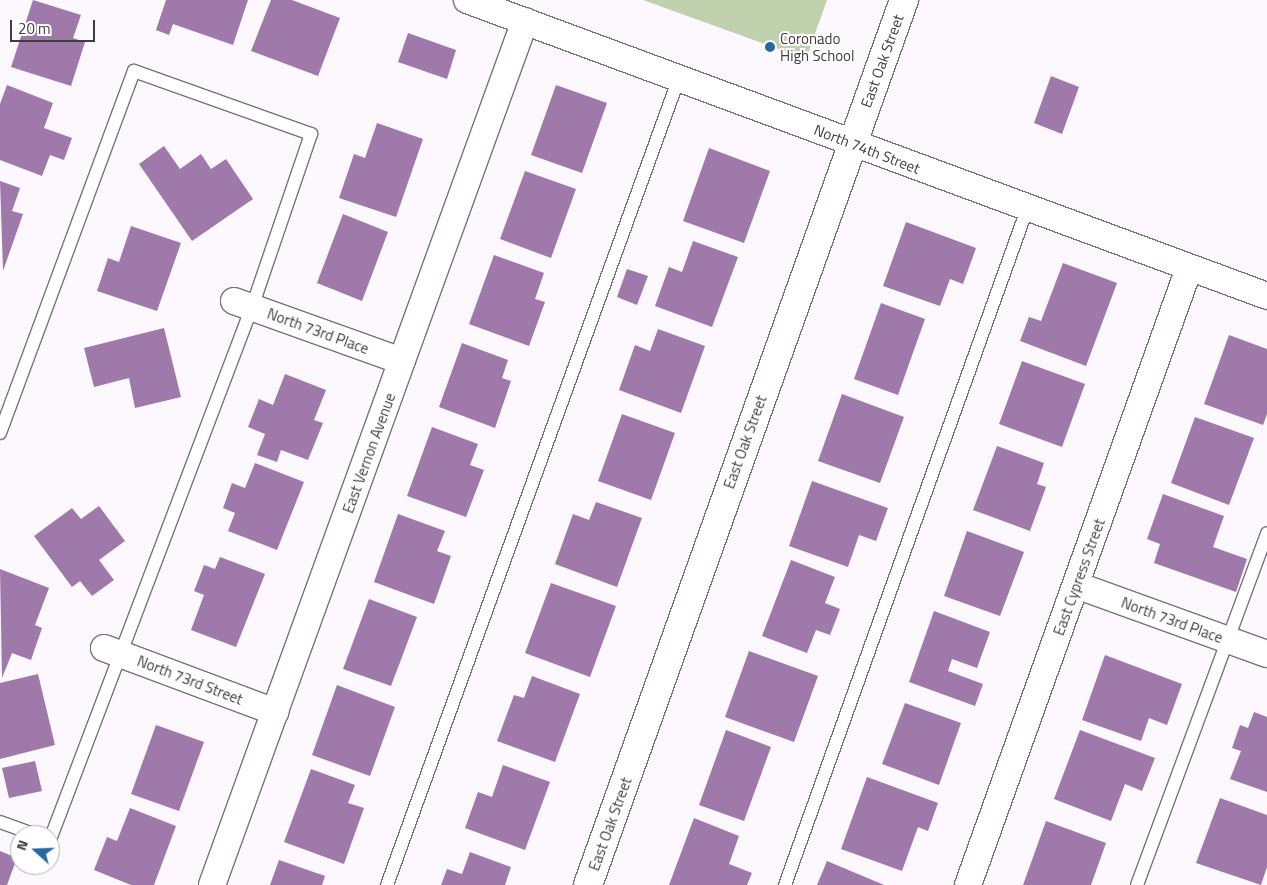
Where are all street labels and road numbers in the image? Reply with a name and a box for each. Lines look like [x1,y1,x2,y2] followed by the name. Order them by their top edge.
[857,12,907,110] street label: East Oak Street
[812,121,922,177] street label: North 74th Street
[265,304,371,358] street label: North 73rd Place
[339,390,399,516] street label: East Vernon Avenue
[720,393,770,491] street label: East Oak Street
[1050,516,1108,638] street label: East Cypress Street
[1119,593,1225,647] street label: North 73rd Place
[135,652,245,708] street label: North 73rd Street
[585,775,635,873] street label: East Oak Street

